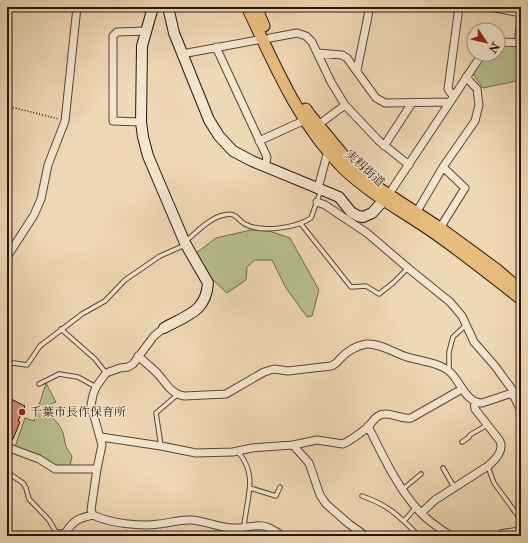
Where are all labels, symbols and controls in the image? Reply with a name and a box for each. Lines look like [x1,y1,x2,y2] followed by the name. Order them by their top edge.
[466,22,506,62] north arrow
[485,39,503,56] text: N
[342,147,388,190] street label: 実籾街道
[30,405,126,420] place label: 千葉市長作保育所
[17,407,27,417] marker: 千葉市長作保育所

